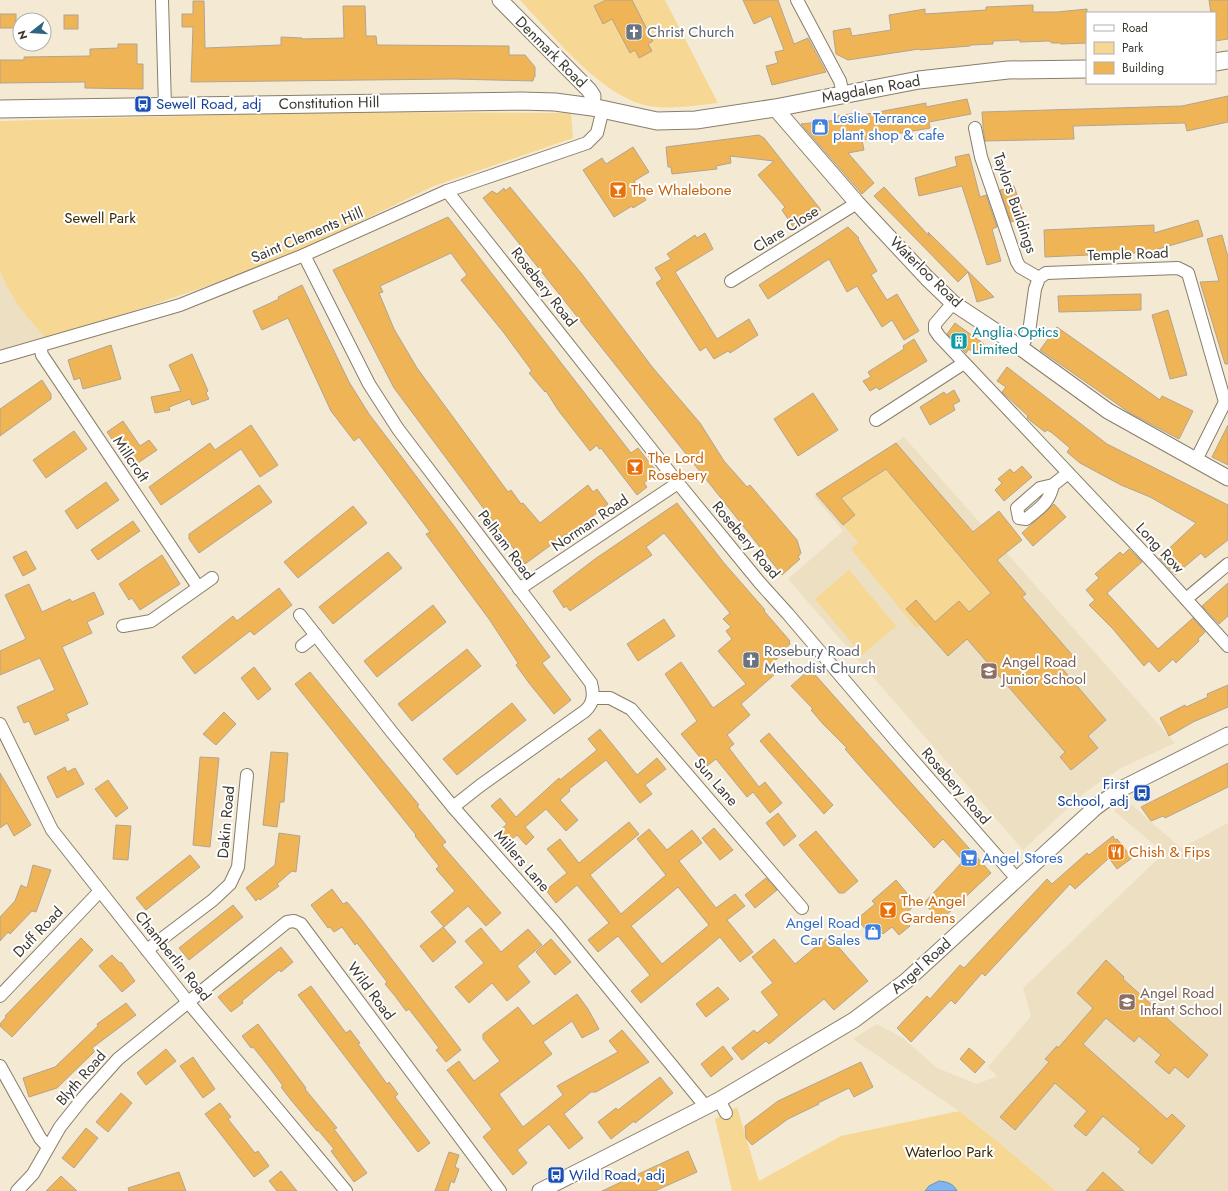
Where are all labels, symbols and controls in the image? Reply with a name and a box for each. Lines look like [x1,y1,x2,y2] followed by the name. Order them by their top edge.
[510,11,592,93] street label: Denmark Road
[12,12,52,52] north arrow
[1086,12,1216,84] legend
[1122,19,1148,37] text: Road
[647,21,734,43] place label: Christ Church
[624,22,644,42] church icon: Christ Church
[14,28,31,41] text: N
[1122,39,1144,57] text: Park
[1122,59,1164,77] text: Building
[820,70,922,108] street label: Magdalen Road
[278,91,380,115] street label: Constitution Hill
[156,93,262,115] place label: Sewell Road, adj
[133,94,153,114] bus stop icon: Sewell Road, adj
[833,107,945,146] place label: Leslie Terrance plant shop & cafe
[810,117,830,137] shop icon: Leslie Terrance plant shop & cafe
[987,150,1043,256] street label: Taylors Buildings
[631,179,732,201] place label: The Whalebone
[608,180,628,200] bar icon: The Whalebone
[749,200,823,258] street label: Clare Close
[248,201,366,269] street label: Saint Clements Hill
[64,207,136,229] park label: Sewell Park
[885,232,967,312] street label: Waterloo Road
[1087,242,1169,266] street label: Temple Road
[506,243,582,331] street label: Rosebery Road
[972,321,1059,360] place label: Anglia Optics Limited
[949,331,969,351] building icon: Anglia Optics Limited
[108,432,155,487] street label: Millcroft
[648,447,707,486] place label: The Lord Rosebery
[625,457,645,477] bar icon: The Lord Rosebery
[547,489,633,557] street label: Norman Road
[707,496,785,584] street label: Rosebery Road
[472,505,540,585] street label: Pelham Road
[1131,518,1190,579] street label: Long Row
[764,640,876,679] place label: Rosebury Road Methodist Church
[741,650,761,670] church icon: Rosebury Road Methodist Church
[1000,651,1086,690] place label: Angel Road Junior School
[979,661,999,681] school or university icon: Angel Road Junior School
[916,743,996,829] street label: Rosebery Road
[689,753,744,811] street label: Sun Lane
[1057,773,1129,812] place label: First School, adj
[1132,783,1152,803] bus stop icon: First School, adj
[212,785,240,859] street label: Dakin Road
[489,825,555,897] street label: Millers Lane
[1129,841,1210,863] place label: Chish & Fips
[1106,842,1126,862] restaurant icon: Chish & Fips
[982,847,1063,869] place label: Angel Stores
[959,848,979,868] supermarket icon: Angel Stores
[901,890,966,929] place label: The Angel Gardens
[878,900,898,920] bar icon: The Angel Gardens
[8,902,68,962] street label: Duff Road
[130,906,216,1006] street label: Chamberlin Road
[786,912,860,951] place label: Angel Road Car Sales
[863,922,883,942] shop icon: Angel Road Car Sales
[886,933,956,999] street label: Angel Road
[342,957,400,1025] street label: Wild Road
[1140,982,1222,1021] place label: Angel Road Infant School
[1117,992,1137,1012] school or university icon: Angel Road Infant School
[51,1046,111,1110] street label: Blyth Road
[905,1141,993,1163] park label: Waterloo Park
[569,1164,665,1186] place label: Wild Road, adj
[546,1165,566,1185] bus stop icon: Wild Road, adj

